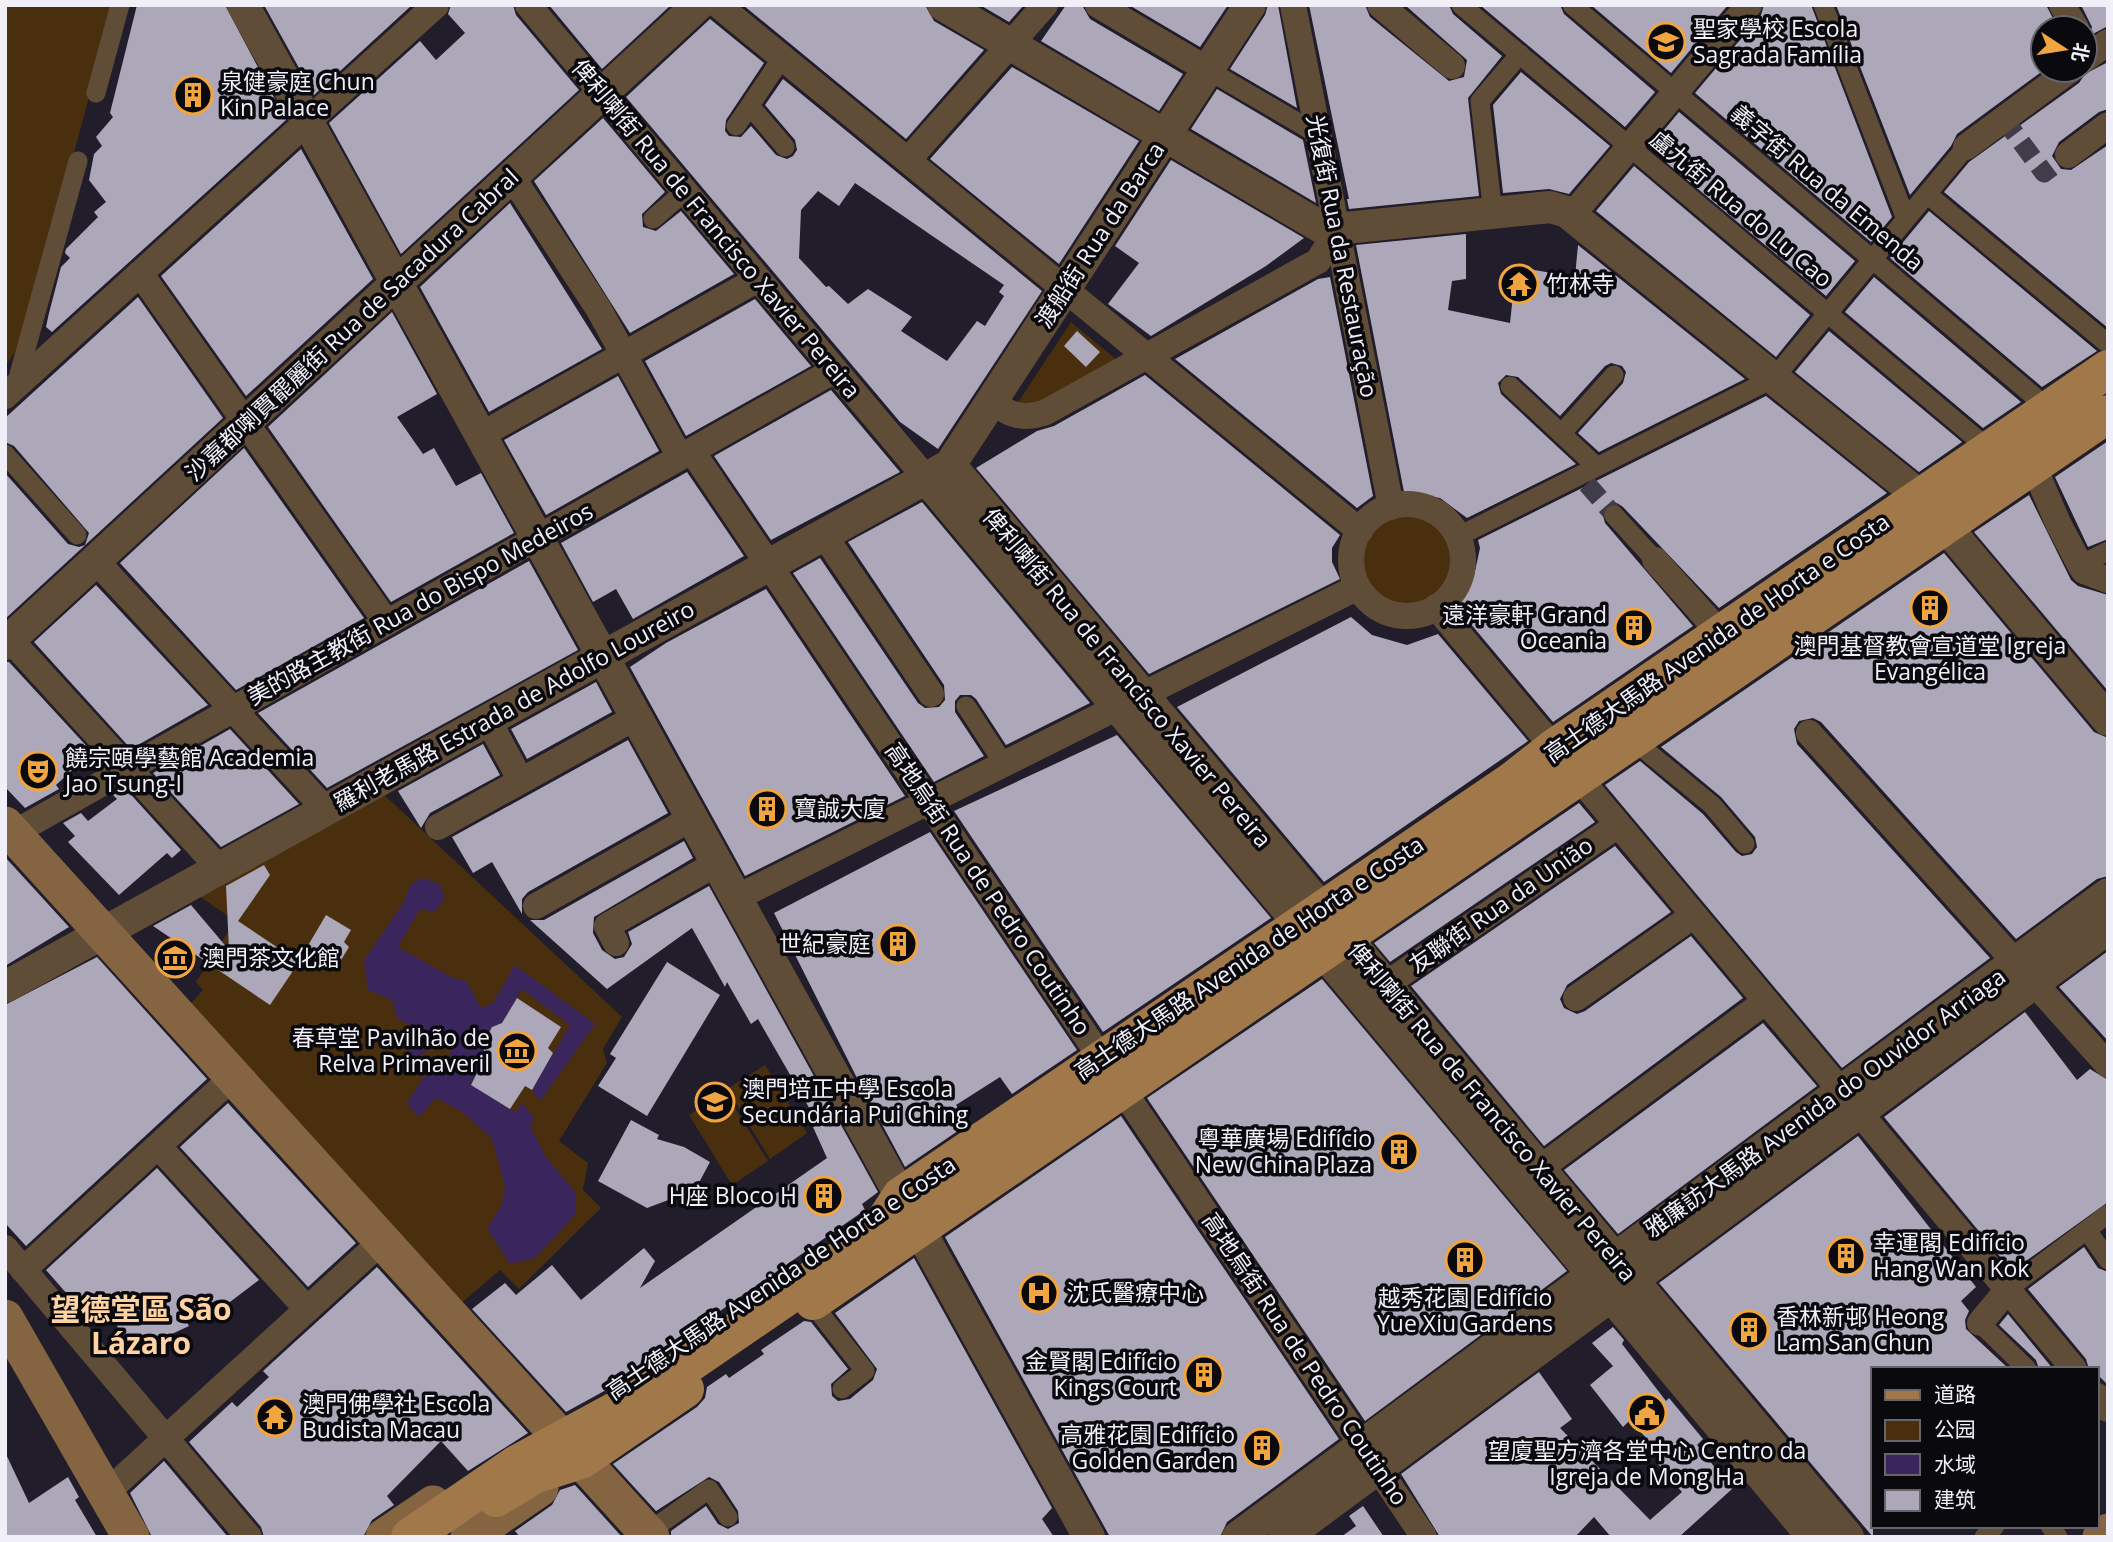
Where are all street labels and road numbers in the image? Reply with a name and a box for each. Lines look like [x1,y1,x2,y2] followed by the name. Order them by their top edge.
[565,52,868,405] street label: 俾利喇街 Rua de Francisco Xavier Pereira
[1724,97,1931,278] street label: 義字街 Rua da Emenda
[1300,111,1386,400] street label: 光復街 Rua da Restauração
[1644,122,1840,294] street label: 盧九街 Rua do Lu Cao
[1027,135,1171,334] street label: 渡船街 Rua da Barca
[178,161,525,488] street label: 沙嘉都喇賈罷麗街 Rua de Sacadura Cabral
[241,494,598,712] street label: 美的路主教街 Rua do Bispo Medeiros
[976,501,1279,854] street label: 俾利喇街 Rua de Francisco Xavier Pereira
[1537,505,1896,769] street label: 高士德大馬路 Avenida de Horta e Costa
[327,592,700,818] street label: 羅利老馬路 Estrada de Adolfo Loureiro
[879,736,1099,1041] street label: 高地烏街 Rua de Pedro Coutinho
[1068,828,1429,1086] street label: 高士德大馬路 Avenida de Horta e Costa
[1402,829,1599,980] street label: 友聯街 Rua da União
[1341,935,1644,1288] street label: 俾利喇街 Rua de Francisco Xavier Pereira
[1637,960,2012,1244] street label: 雅廉訪大馬路 Avenida do Ouvidor Arriaga
[600,1148,961,1406] street label: 高士德大馬路 Avenida de Horta e Costa
[1196,1206,1416,1511] street label: 高地烏街 Rua de Pedro Coutinho

